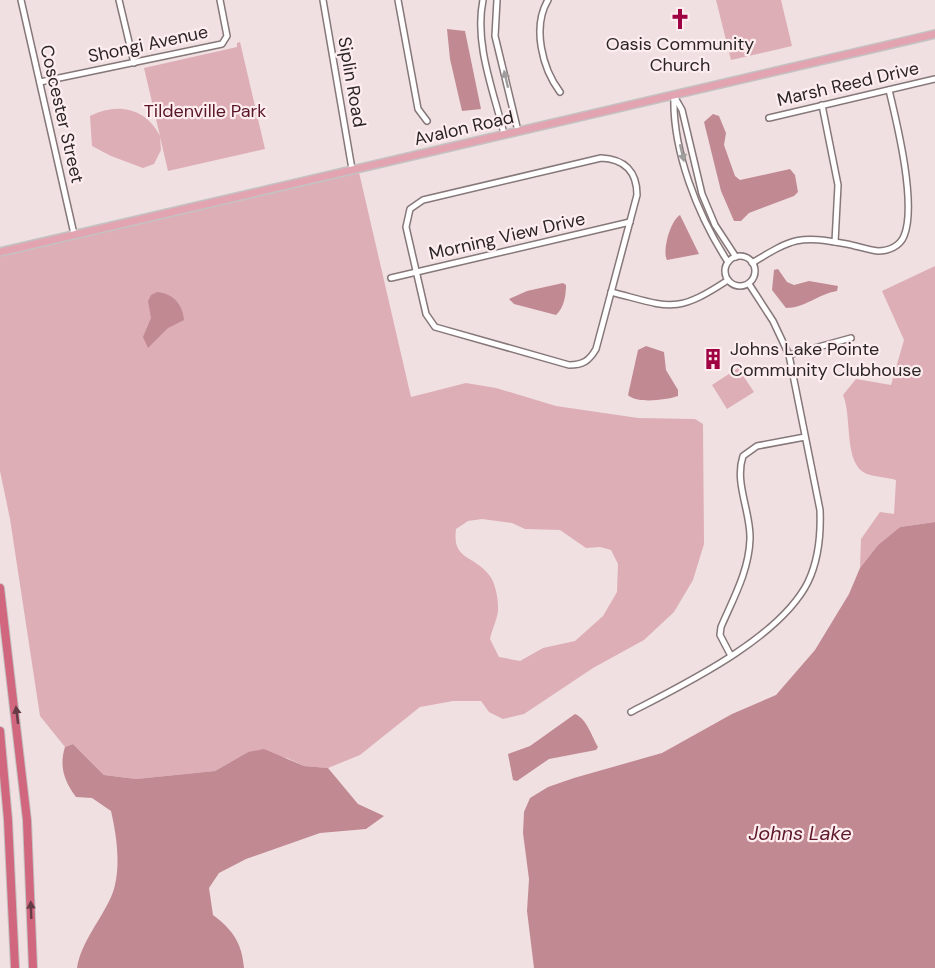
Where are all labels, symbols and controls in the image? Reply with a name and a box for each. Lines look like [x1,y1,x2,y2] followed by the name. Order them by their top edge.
[668,7,692,31] church icon: Oasis Community Church
[86,20,210,68] street label: Shongi Avenue
[606,32,754,77] place label: Oasis Community Church
[332,35,372,129] street label: Siplin Road
[34,42,90,186] street label: Coscester Street
[775,56,921,112] street label: Marsh Reed Drive
[500,70,510,89] one-way arrow
[144,99,266,123] park label: Tildenville Park
[412,105,516,151] street label: Avalon Road
[678,143,688,162] one-way arrow
[427,206,587,266] street label: Morning View Drive
[730,337,922,382] place label: Johns Lake Pointe Community Clubhouse
[701,347,725,371] building icon: Johns Lake Pointe Community Clubhouse
[12,706,21,725] one-way arrow
[748,820,852,846] water label: Johns Lake
[26,900,36,919] one-way arrow

